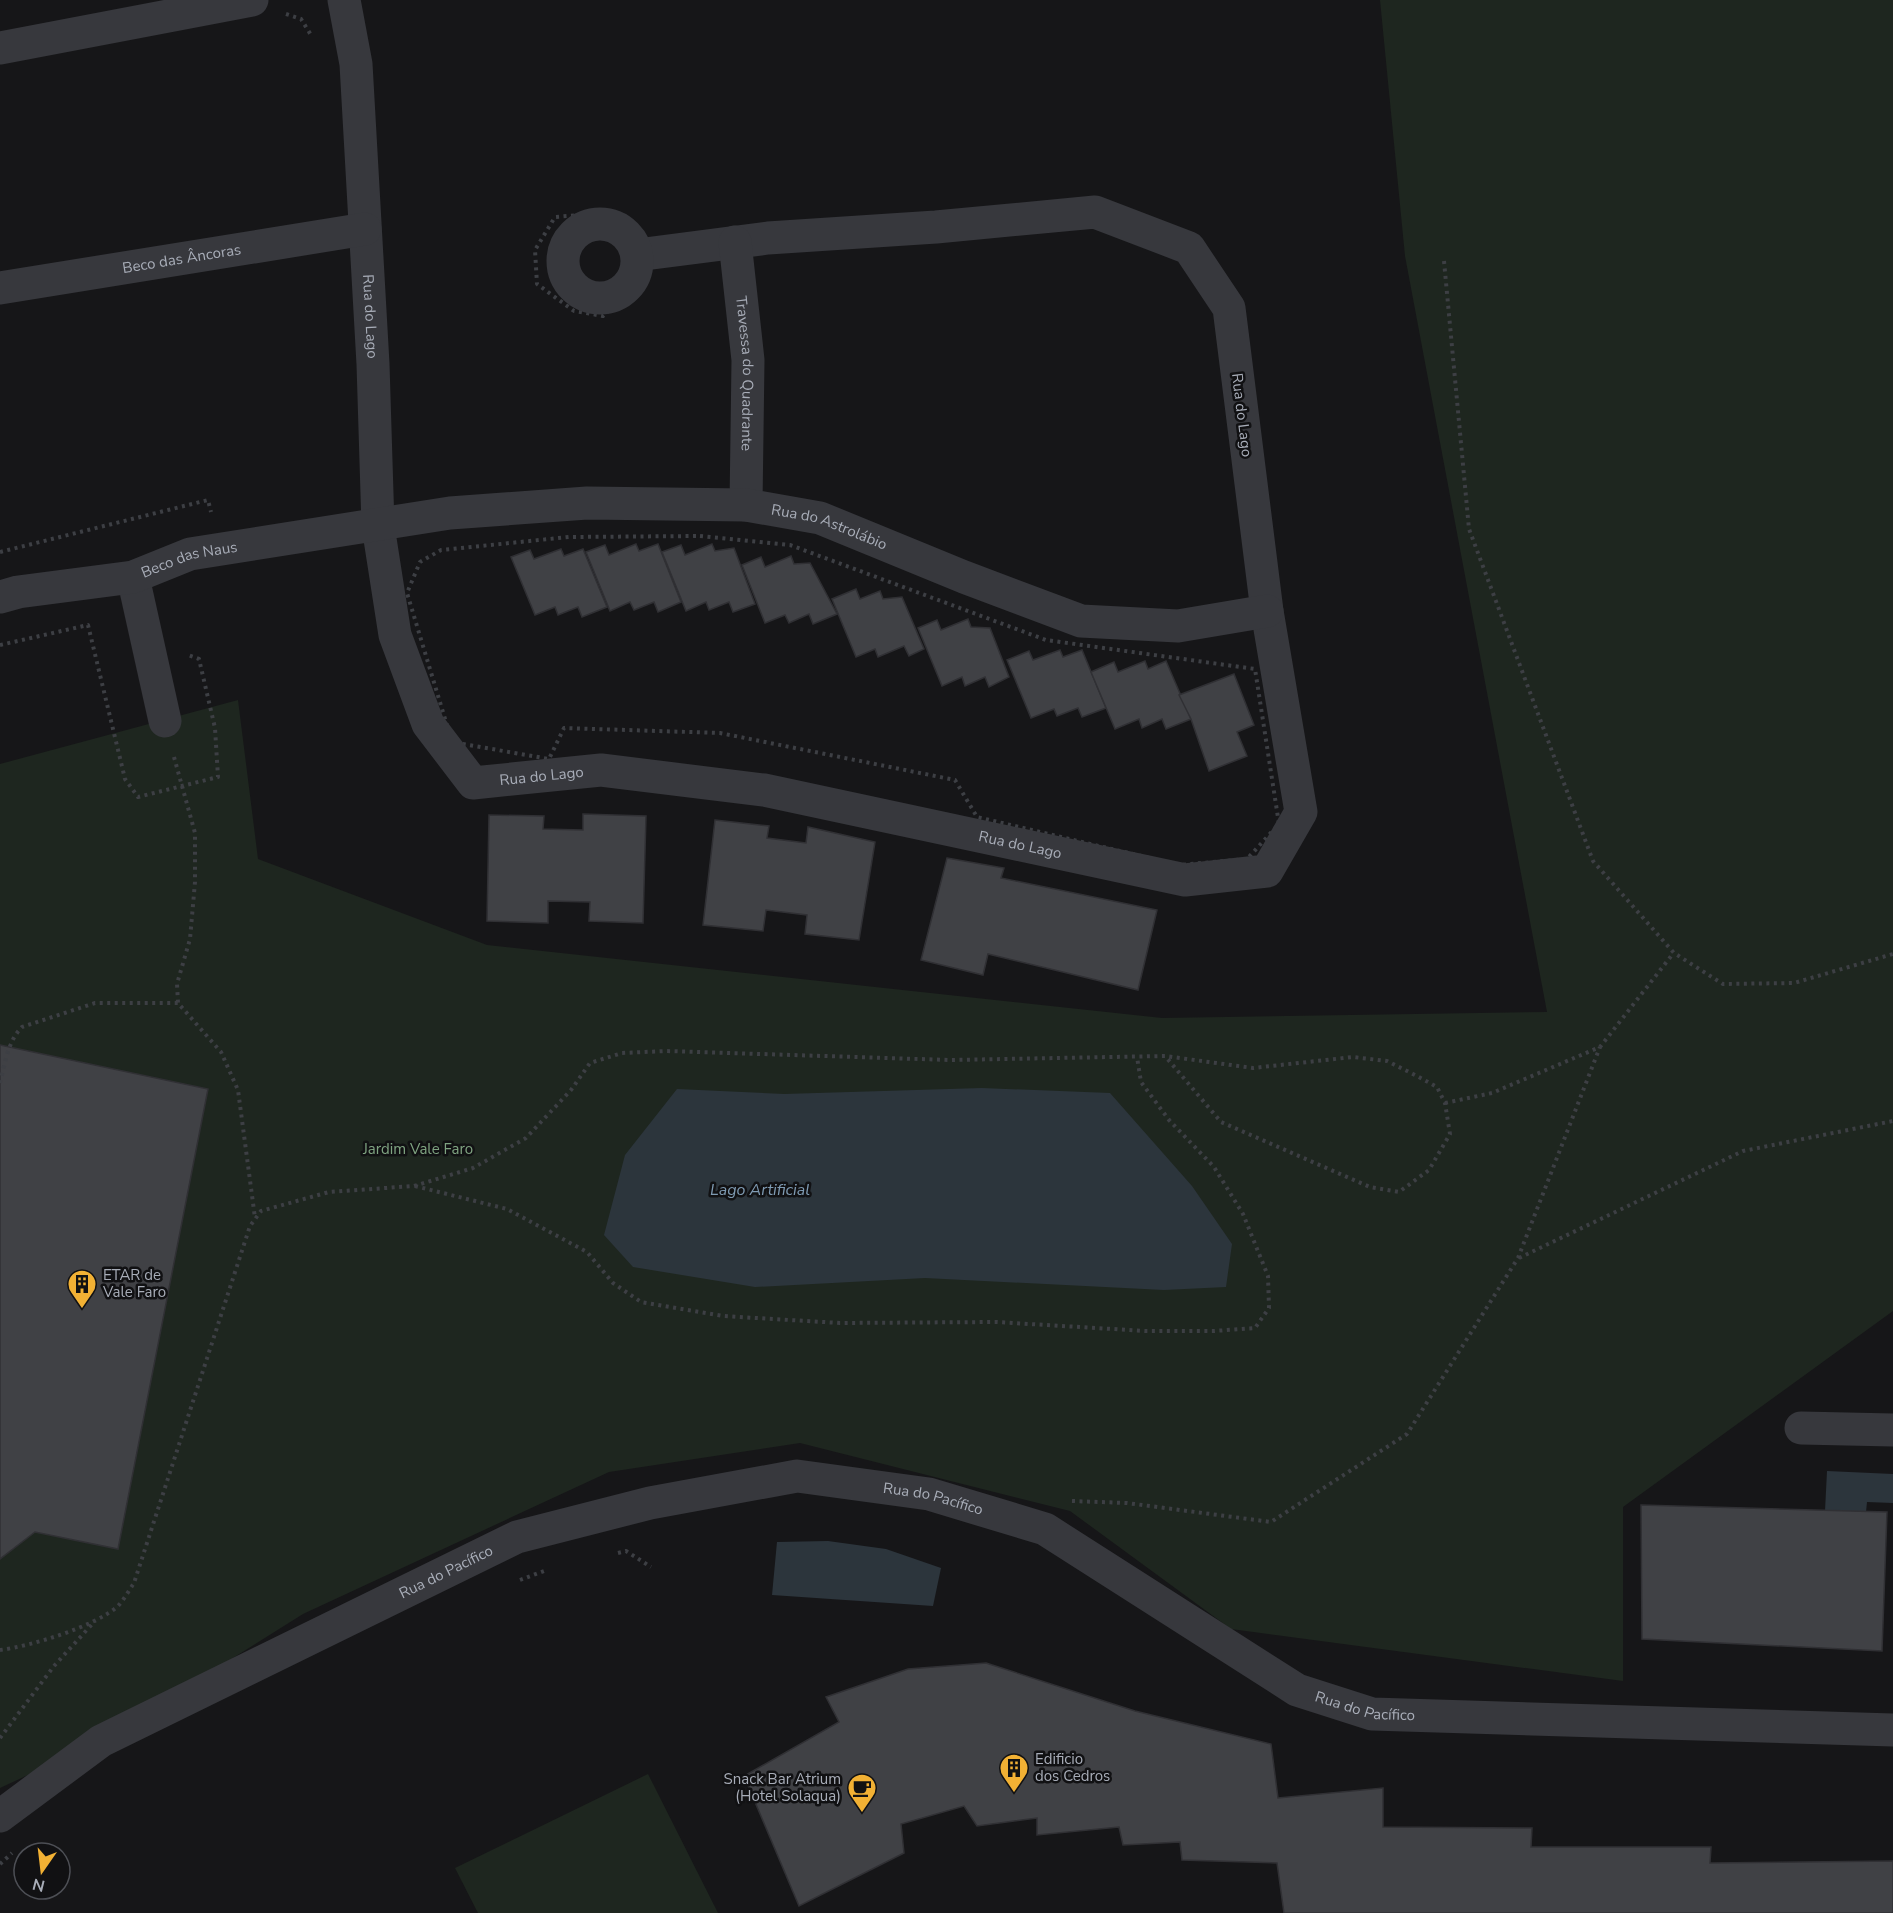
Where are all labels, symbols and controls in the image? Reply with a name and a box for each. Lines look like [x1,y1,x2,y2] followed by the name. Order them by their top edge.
[121,239,242,278] street label: Beco das Âncoras
[358,274,383,359] street label: Rua do Lago
[731,295,758,451] street label: Travessa do Quadrante
[1227,372,1257,458] street label: Rua do Lago
[770,500,890,554] street label: Rua do Astrolábio
[138,537,239,583] street label: Beco das Naus
[498,762,585,790] street label: Rua do Lago
[977,826,1064,863] street label: Rua do Lago
[362,1139,473,1159] park label: Jardim Vale Faro
[710,1179,810,1201] water label: Lago Artificial
[102,1265,166,1302] place label: ETAR de Vale Faro
[66,1268,98,1310] building icon: ETAR de Vale Faro
[882,1478,986,1520] street label: Rua do Pacífico
[396,1540,496,1603] street label: Rua do Pacífico
[1313,1686,1415,1725] street label: Rua do Pacífico
[1035,1749,1110,1786] place label: Edificio dos Cedros
[998,1752,1030,1794] building icon: Edificio dos Cedros
[724,1769,841,1806] place label: Snack Bar Atrium (Hotel Solaqua)
[846,1772,878,1814] cafe icon: Snack Bar Atrium (Hotel Solaqua)
[12,1841,72,1901] north arrow
[30,1872,47,1897] text: N

